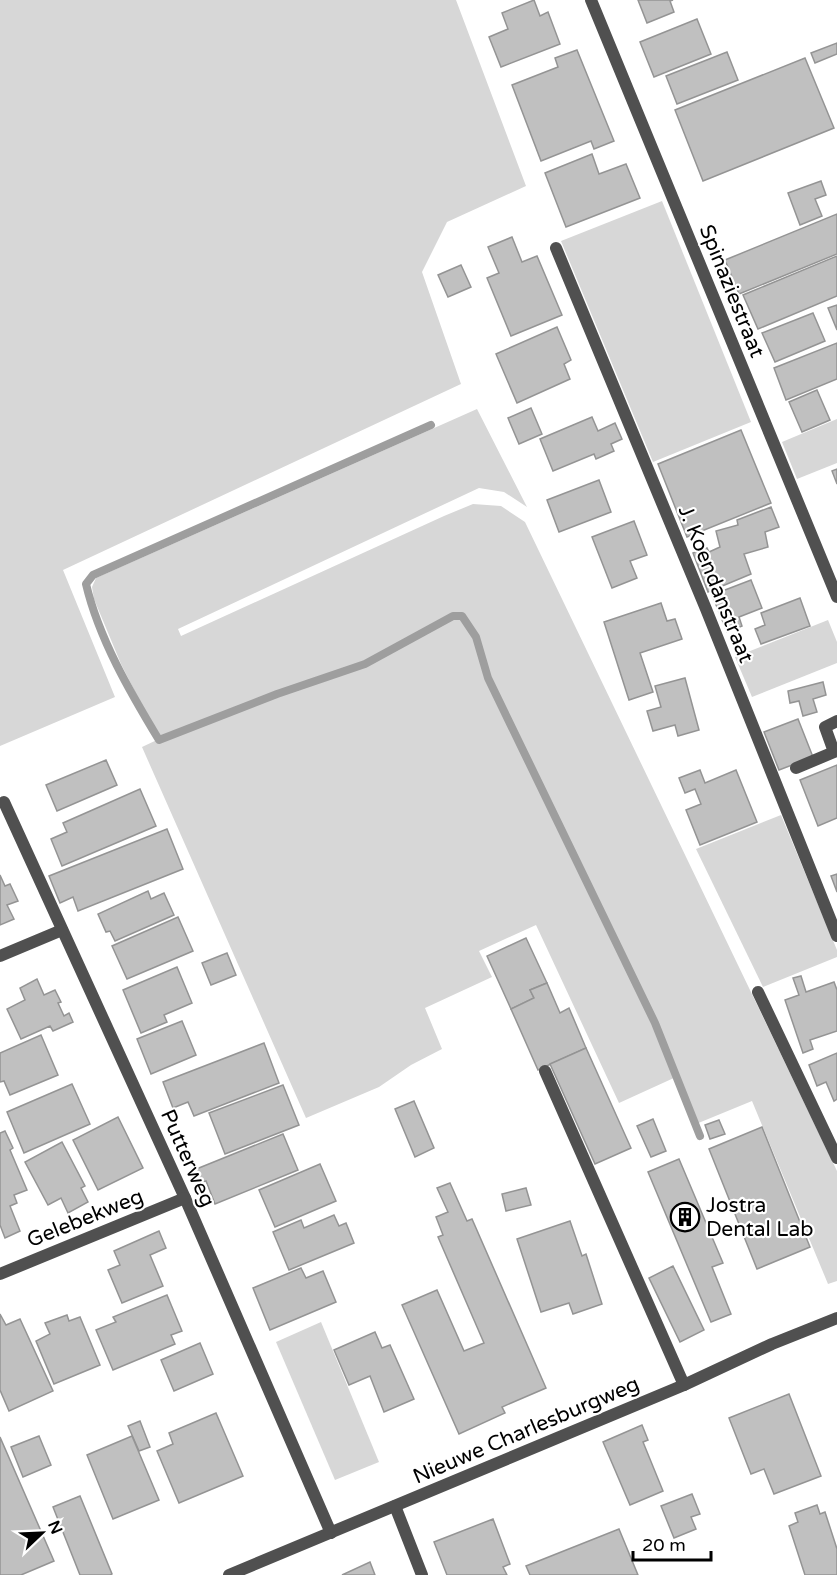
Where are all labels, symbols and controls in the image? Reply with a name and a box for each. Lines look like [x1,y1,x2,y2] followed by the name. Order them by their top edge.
[694,221,770,361] street label: Spinaziestraat
[673,502,758,667] street label: J. Koendanstraat
[155,1106,220,1211] street label: Putterweg
[23,1184,147,1253] street label: Gelebekweg
[706,1193,813,1242] place label: Jostra Dental Lab
[669,1201,701,1233] building icon: Jostra Dental Lab
[409,1371,643,1490] street label: Nieuwe Charlesburgweg
[12,1503,72,1563] north arrow
[43,1518,67,1537] text: N
[633,1524,711,1562] scale bar
[642,1534,686,1556] text: 20 m

